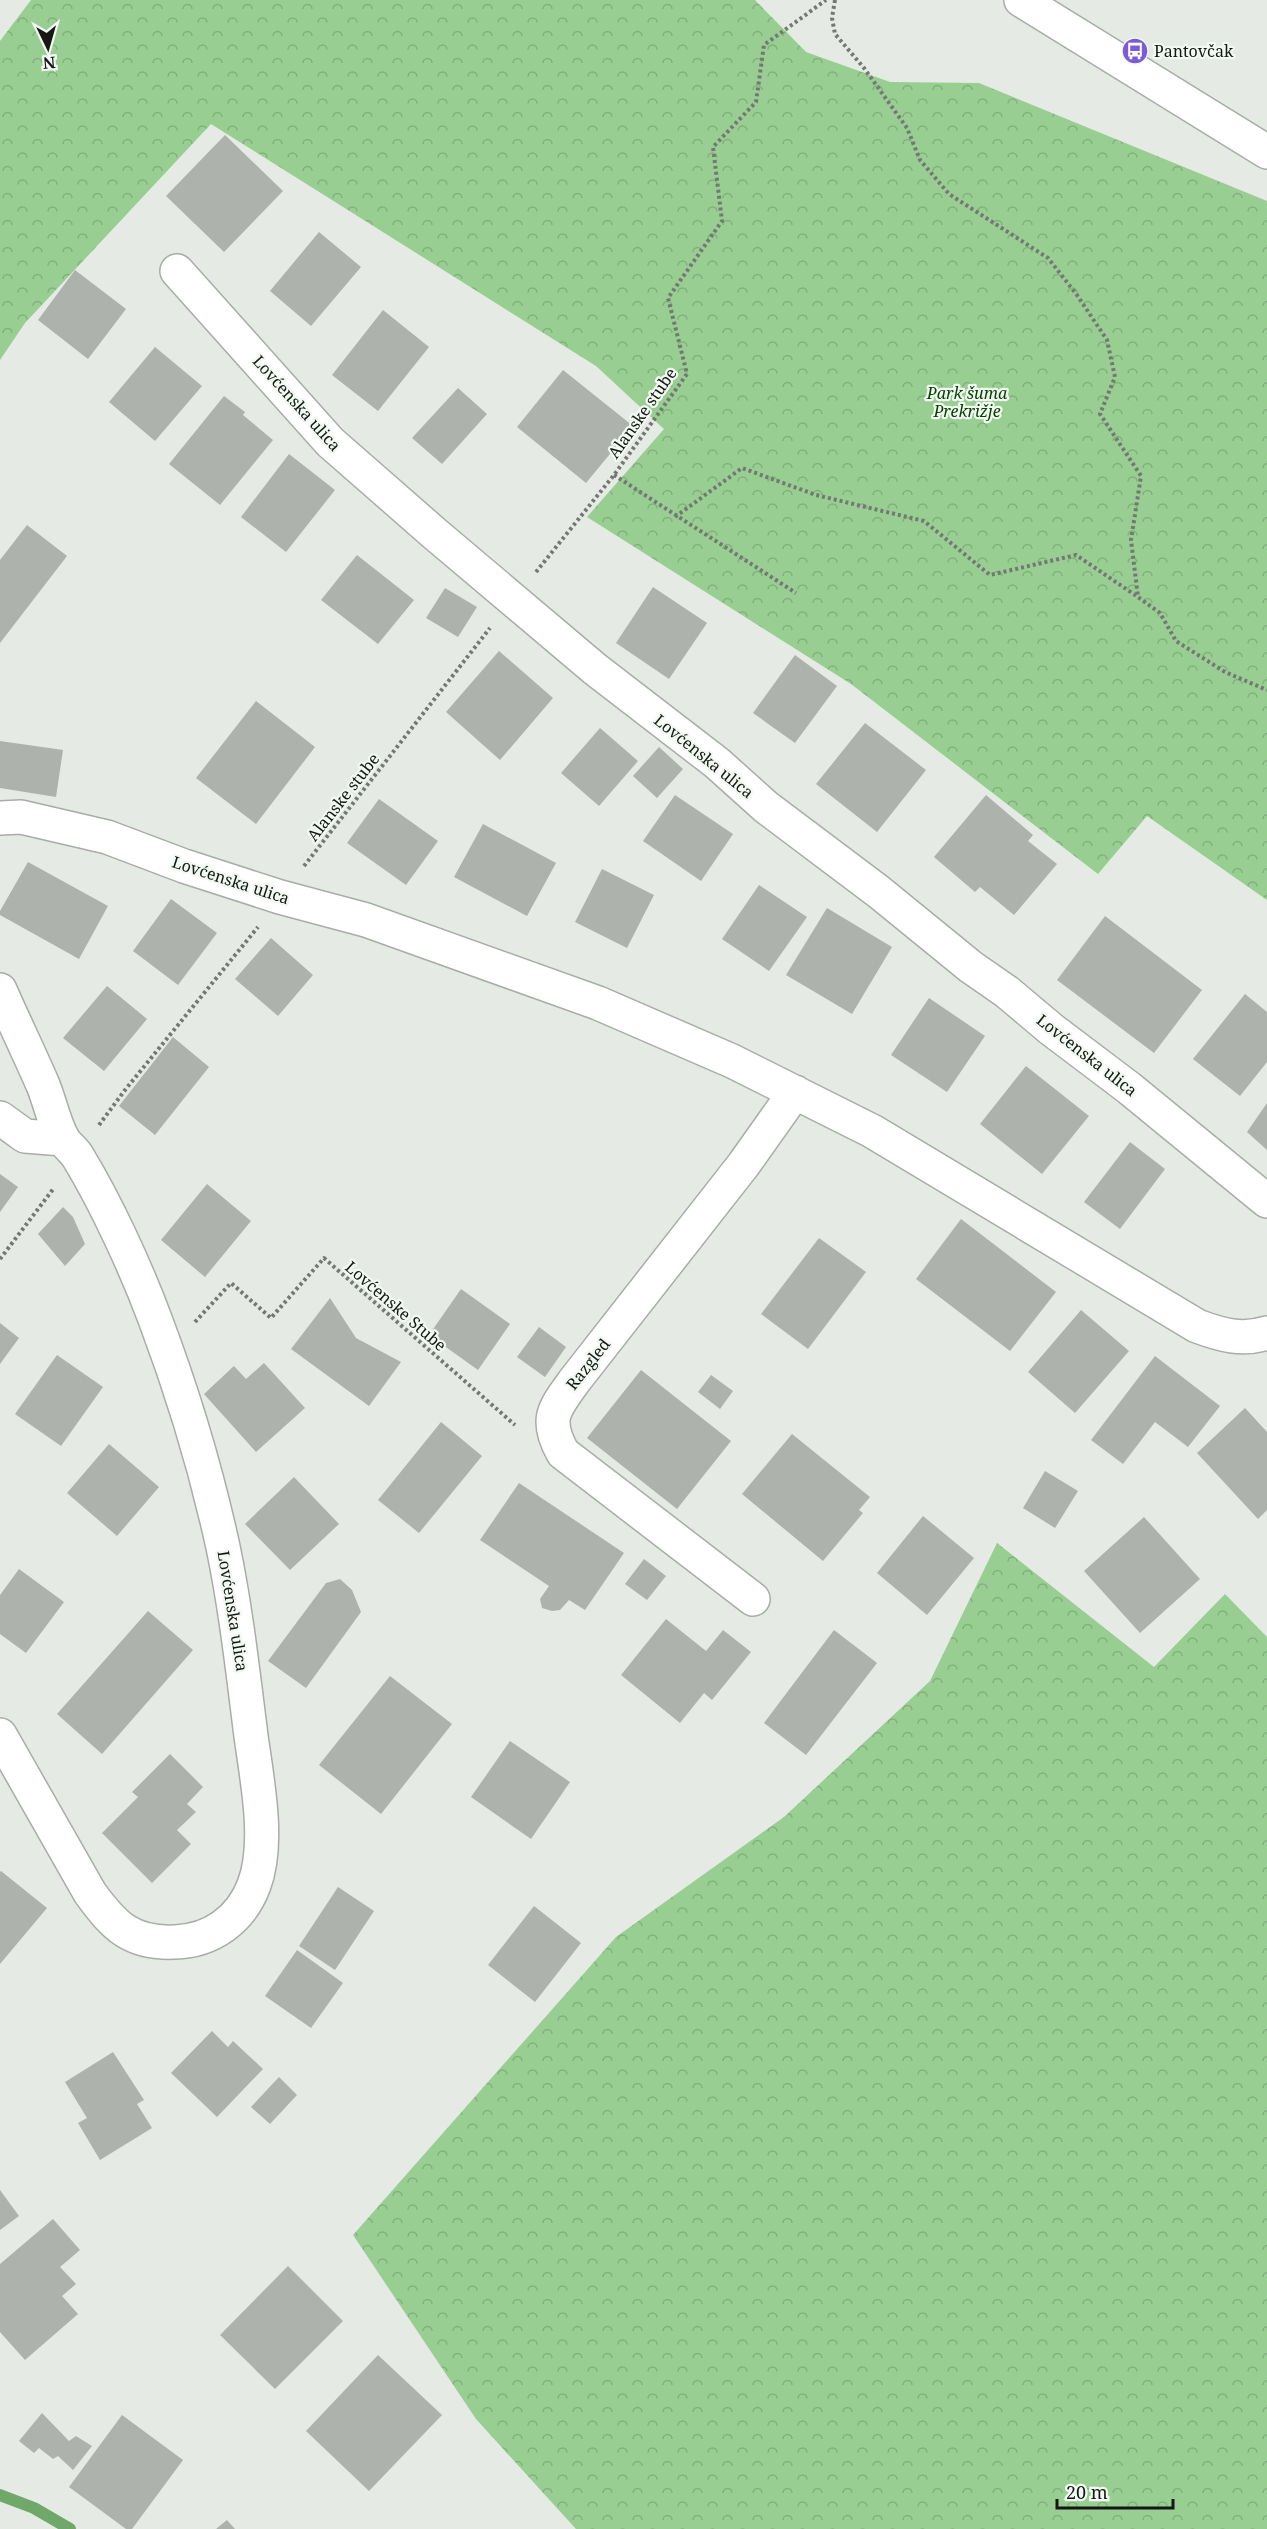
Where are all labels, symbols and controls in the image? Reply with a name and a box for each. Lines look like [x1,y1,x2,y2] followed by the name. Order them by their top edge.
[18,18,78,78] north arrow
[1120,36,1150,66] bus stop icon: Pantovčak
[1154,40,1234,62] place label: Pantovčak
[42,51,57,74] text: N
[248,350,346,456] street label: Lovćenska ulica
[603,363,681,463] street label: Alanske stube
[926,382,1008,422] park label: Park šuma Prekrižje
[650,709,758,803] street label: Lovćenska ulica
[302,748,384,846] street label: Alanske stube
[170,851,292,909] street label: Lovćenska ulica
[1032,1009,1142,1101] street label: Lovćenska ulica
[341,1256,451,1356] street label: Lovćenske Stube
[561,1334,615,1394] street label: Razgled
[213,1549,253,1673] street label: Lovćenska ulica
[1057,2472,1172,2510] scale bar
[1066,2480,1108,2504] text: 20 m

